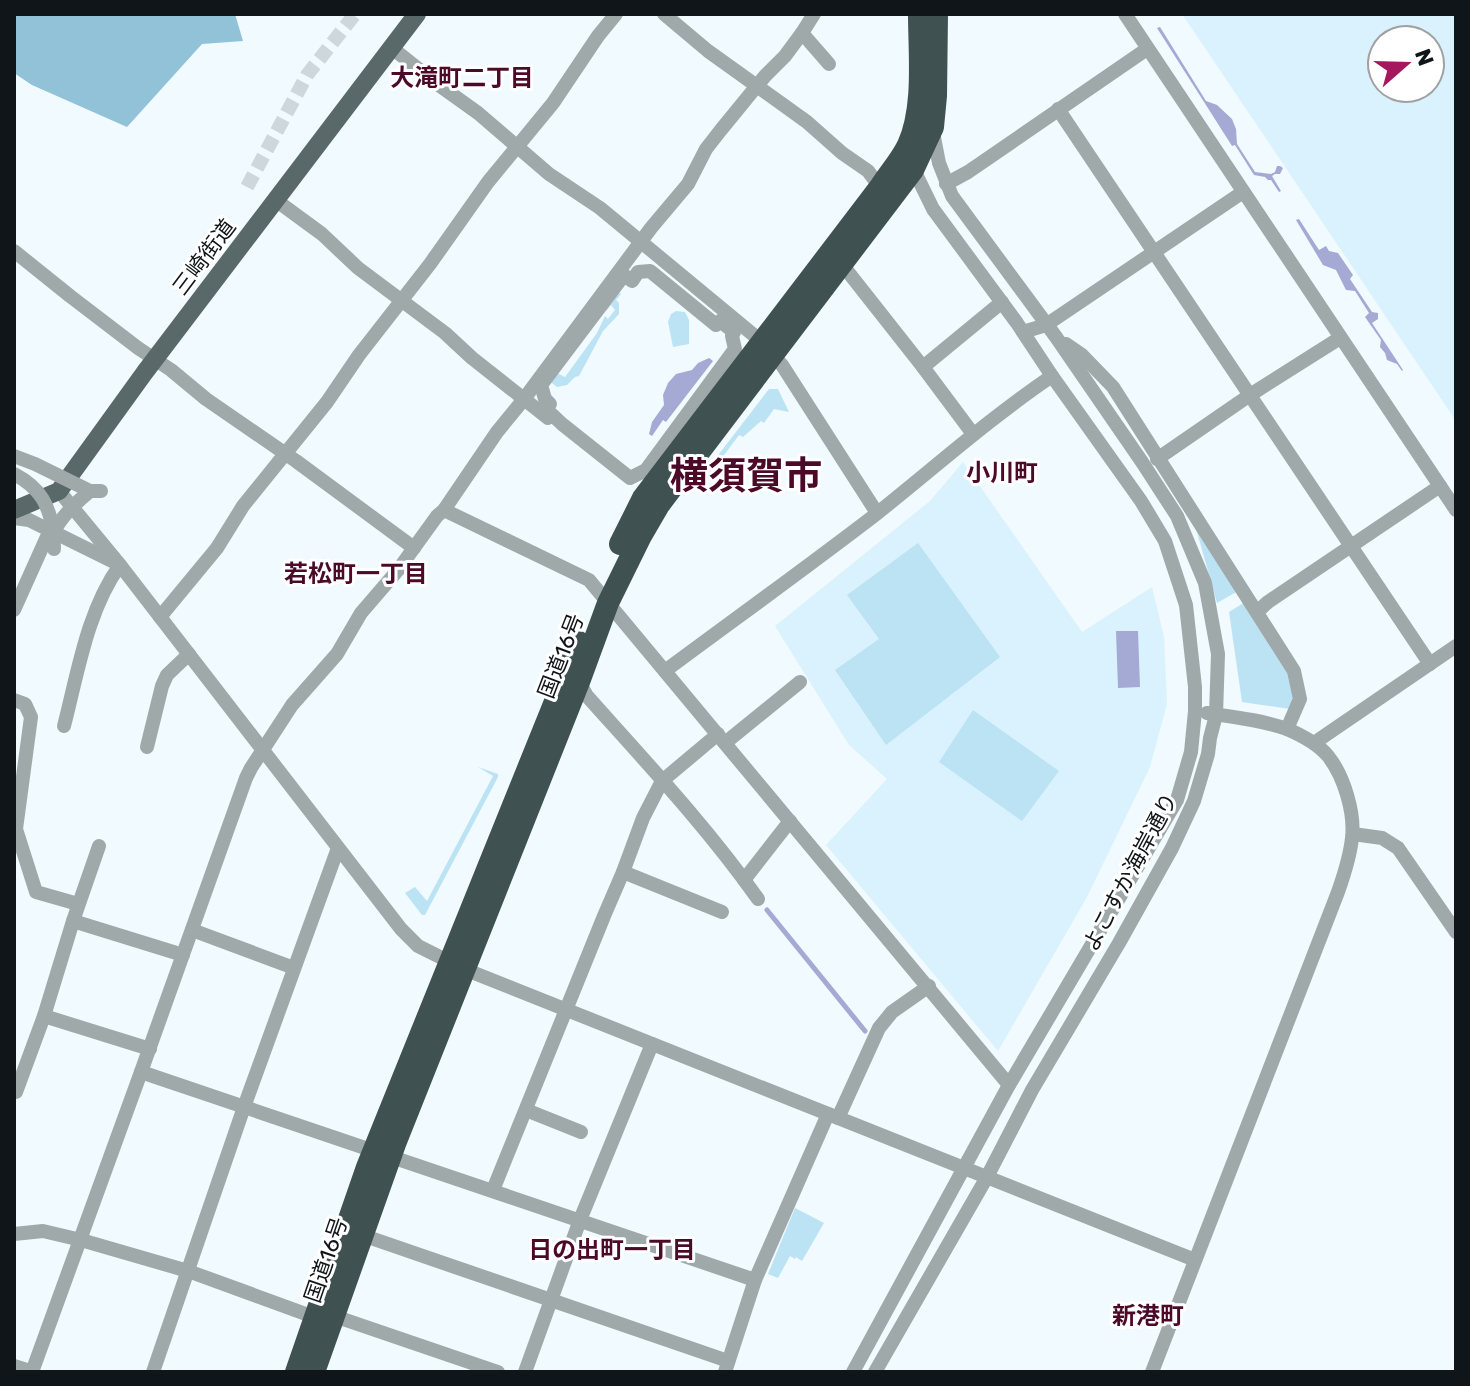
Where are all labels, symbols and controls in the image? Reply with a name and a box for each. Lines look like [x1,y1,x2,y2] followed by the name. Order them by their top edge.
[1366,24,1446,104] north arrow
[1409,45,1440,69] text: N
[390,64,534,92] district label: 大滝町二丁目
[167,214,241,300] street label: 三崎街道
[670,453,822,499] district label: 横須賀市
[966,459,1038,487] district label: 小川町
[284,560,428,588] district label: 若松町一丁目
[533,610,589,702] street label: 国道16号
[1077,788,1183,956] street label: よこすか海岸通り
[299,1214,353,1306] street label: 国道16号
[528,1236,696,1264] district label: 日の出町一丁目
[1112,1302,1184,1330] district label: 新港町

